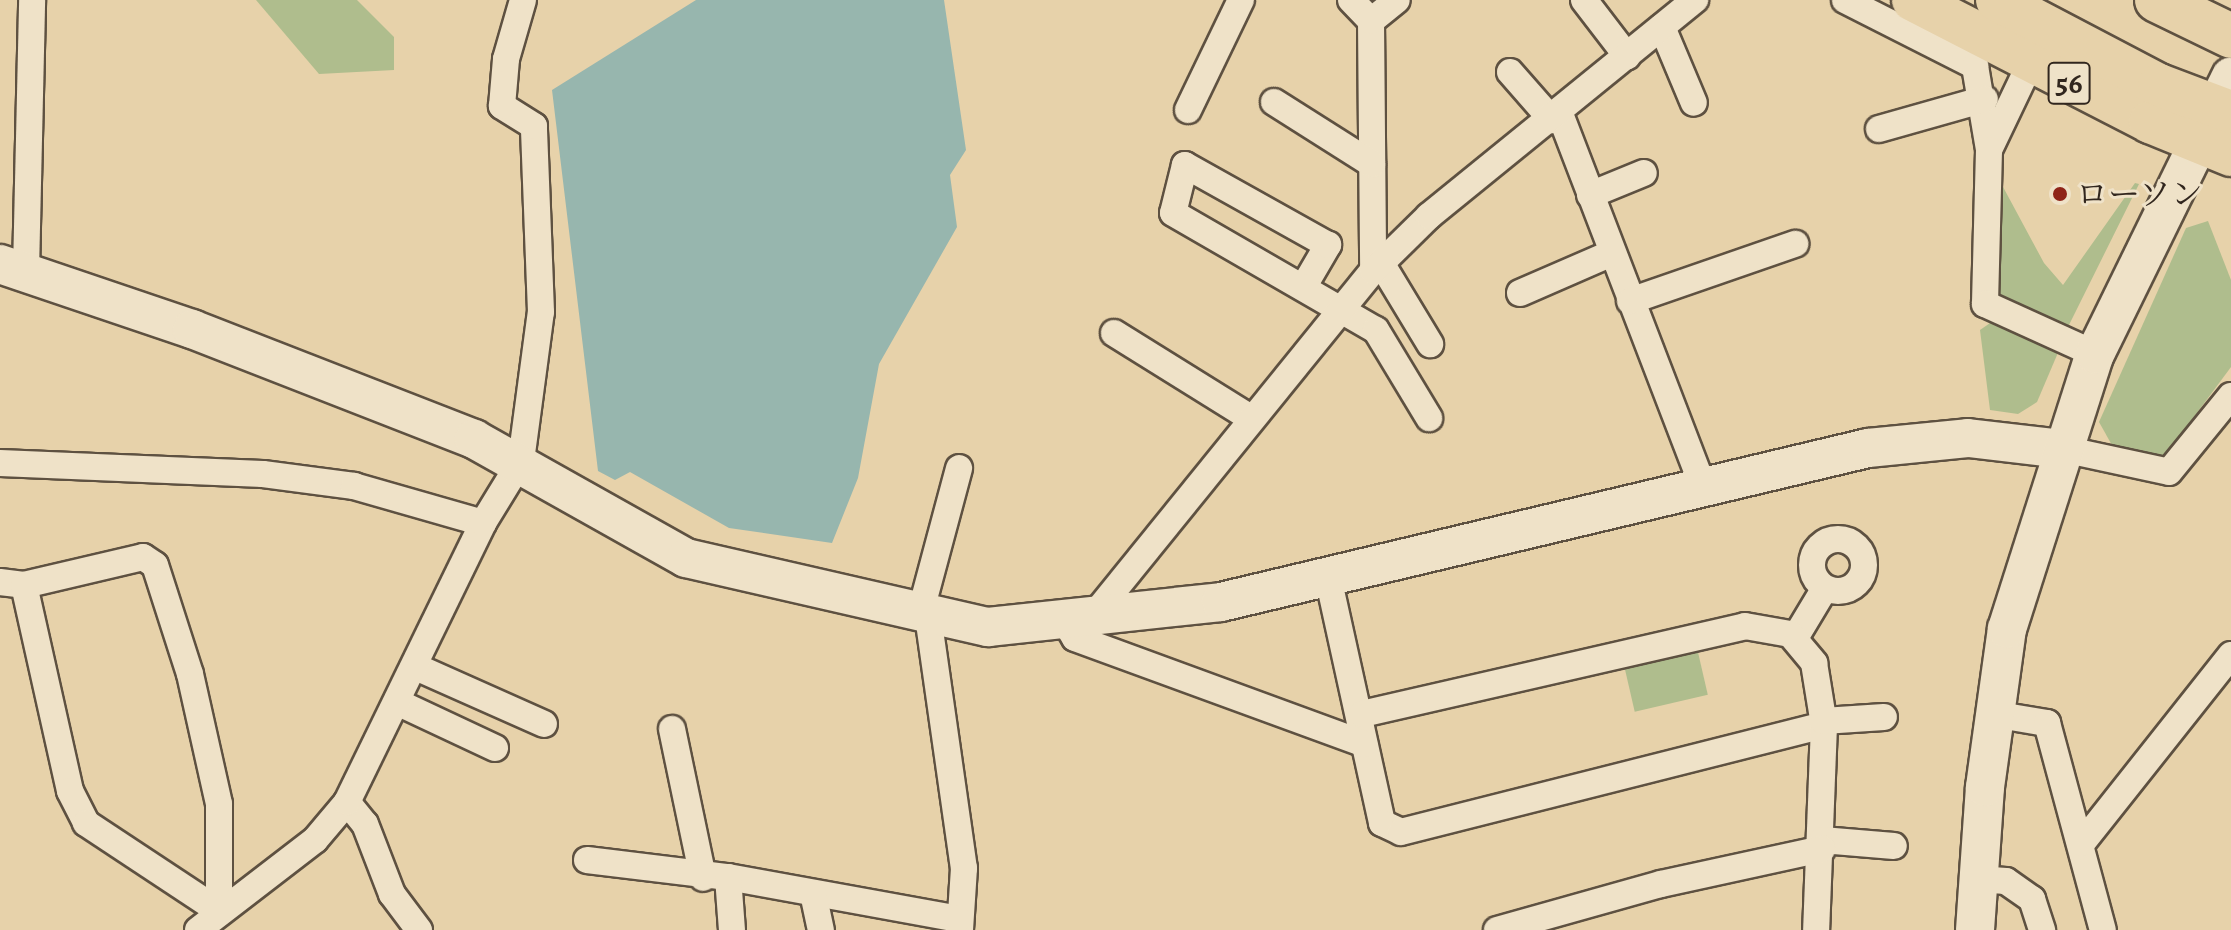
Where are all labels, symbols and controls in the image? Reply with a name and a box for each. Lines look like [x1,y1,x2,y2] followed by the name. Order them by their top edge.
[2047,57,2091,109] road number: 56
[2076,175,2204,213] place label: ローソン
[2051,185,2069,203] marker: ローソン

